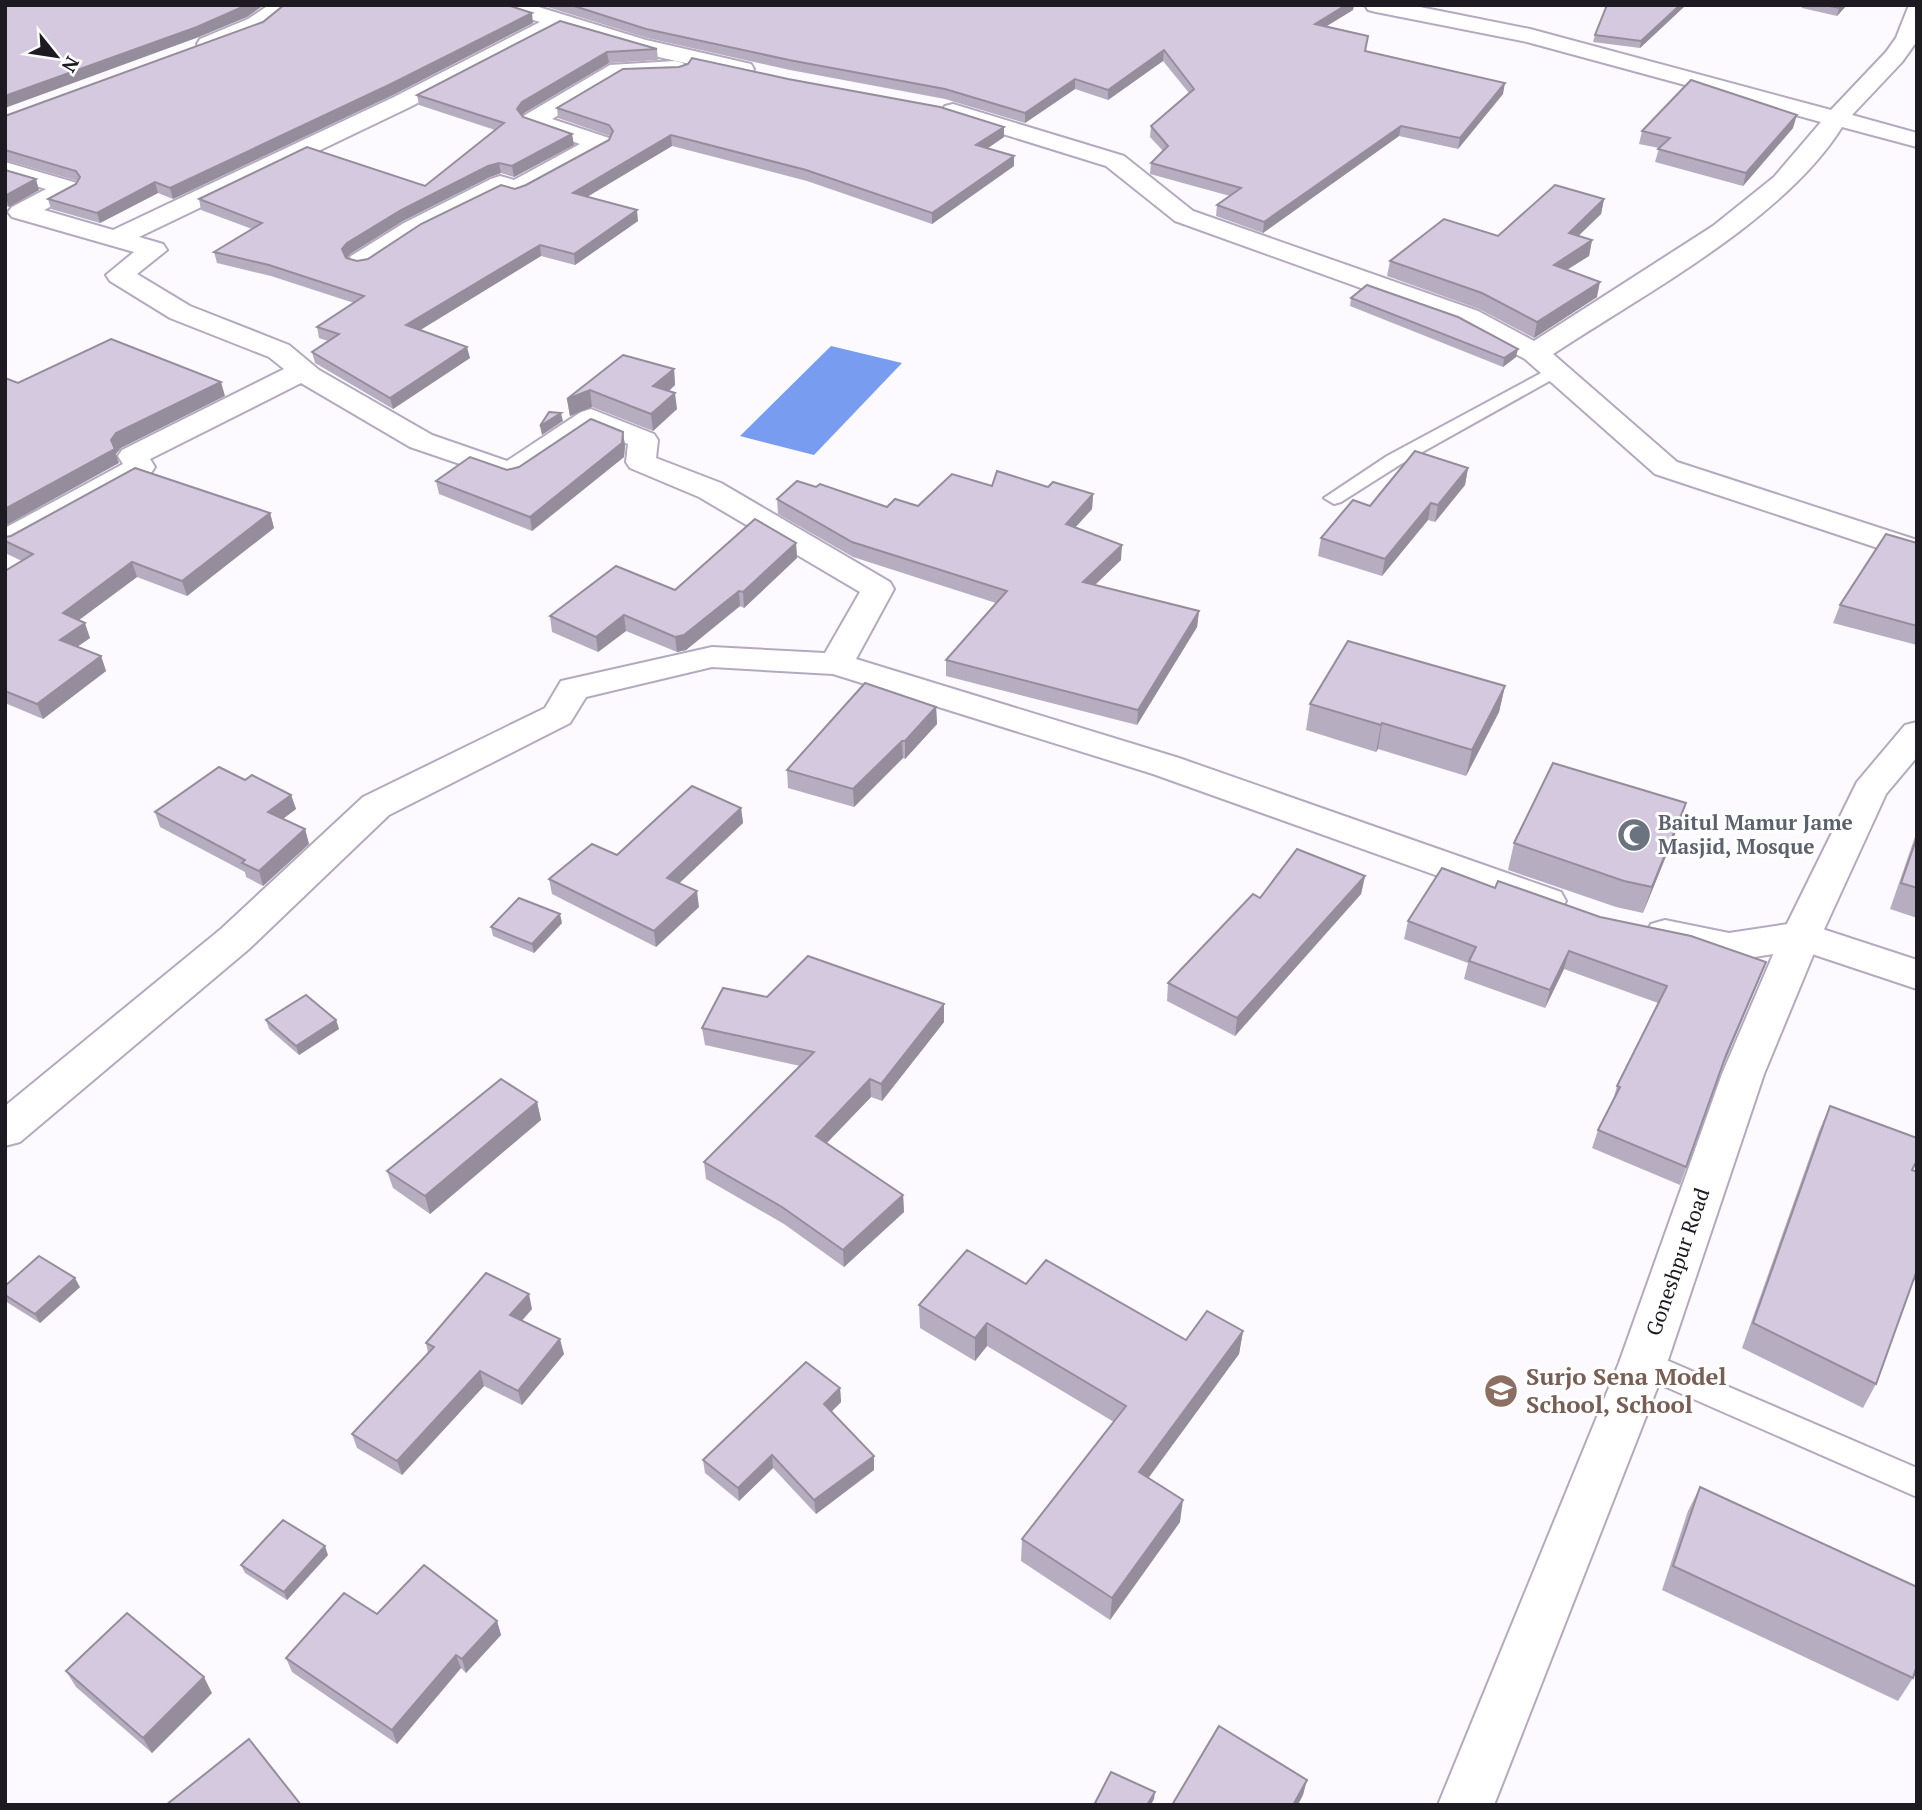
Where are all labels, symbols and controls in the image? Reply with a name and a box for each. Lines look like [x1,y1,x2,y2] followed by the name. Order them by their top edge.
[21,21,91,91] north arrow
[56,52,86,78] text: N
[1658,808,1853,860] place label: Baitul Mamur Jame Masjid, Mosque
[1615,816,1653,854] mosque icon: Baitul Mamur Jame Masjid, Mosque
[1639,1184,1716,1339] street label: Goneshpur Road
[1526,1360,1727,1420] place label: Surjo Sena Model School, School
[1482,1372,1520,1410] school or university icon: Surjo Sena Model School, School

